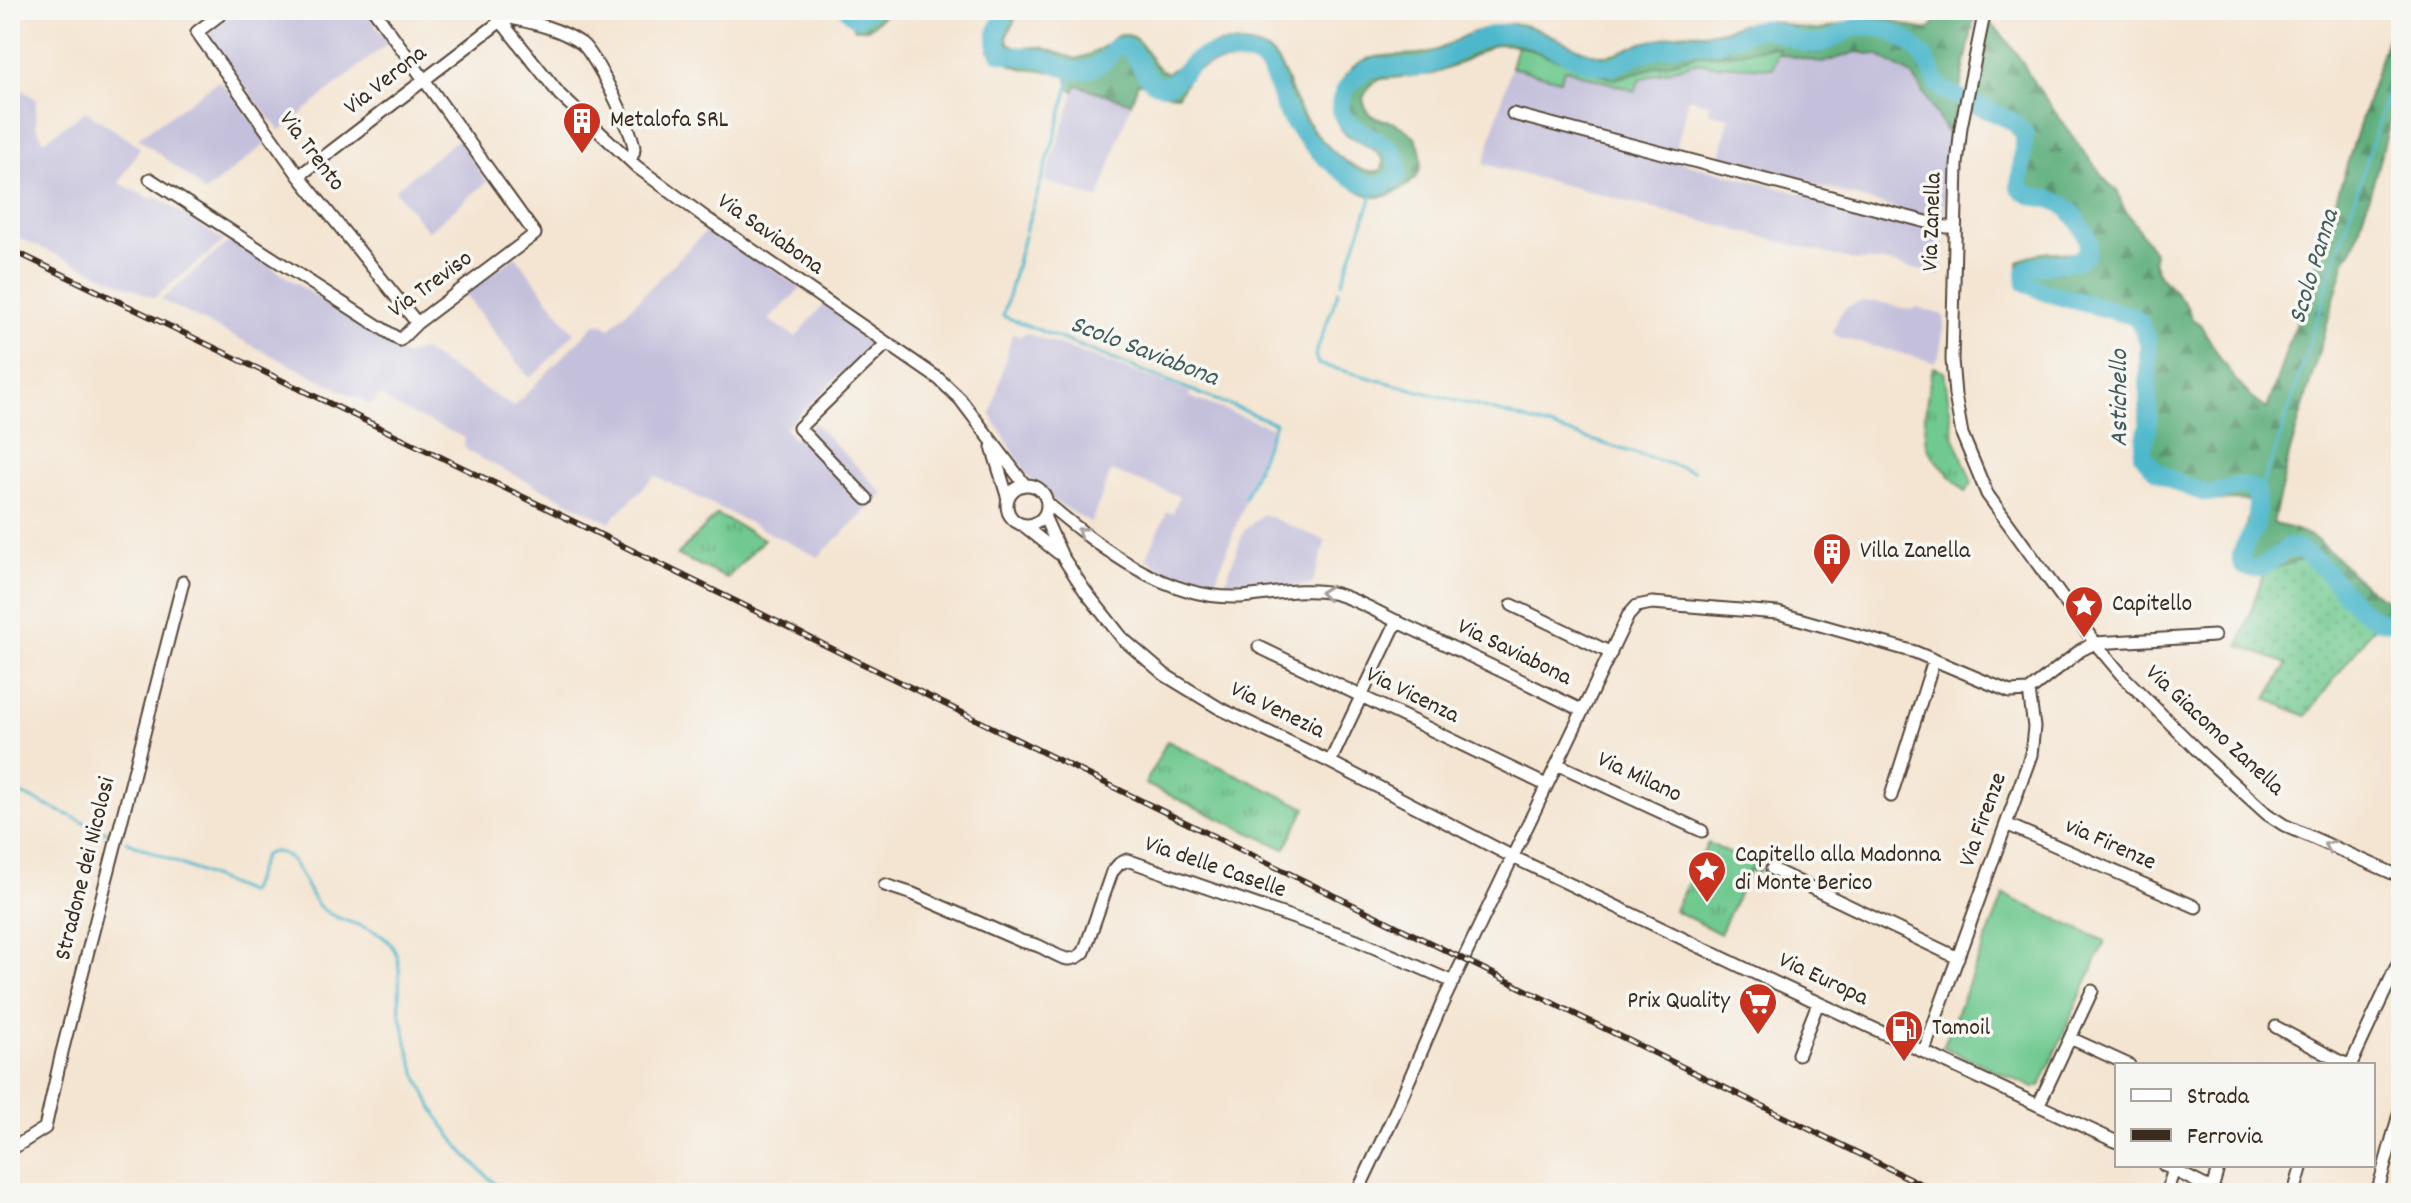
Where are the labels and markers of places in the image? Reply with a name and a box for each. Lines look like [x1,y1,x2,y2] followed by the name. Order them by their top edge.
[561,100,603,155] building icon: Metalofa SRL
[610,104,729,138] place label: Metalofa SRL
[1811,531,1853,586] building icon: Villa Zanella
[1860,535,1971,569] place label: Villa Zanella
[2063,584,2105,639] place icon: Capitello
[2112,588,2192,622] place label: Capitello
[1735,839,1941,901] place label: Capitello alla Madonna di Monte Berico
[1686,849,1728,904] place icon: Capitello alla Madonna di Monte Berico
[1737,981,1779,1036] supermarket icon: Prix Quality
[1627,985,1731,1019] place label: Prix Quality
[1883,1008,1925,1063] fuel station icon: Tamoil
[1932,1012,1990,1046] place label: Tamoil

